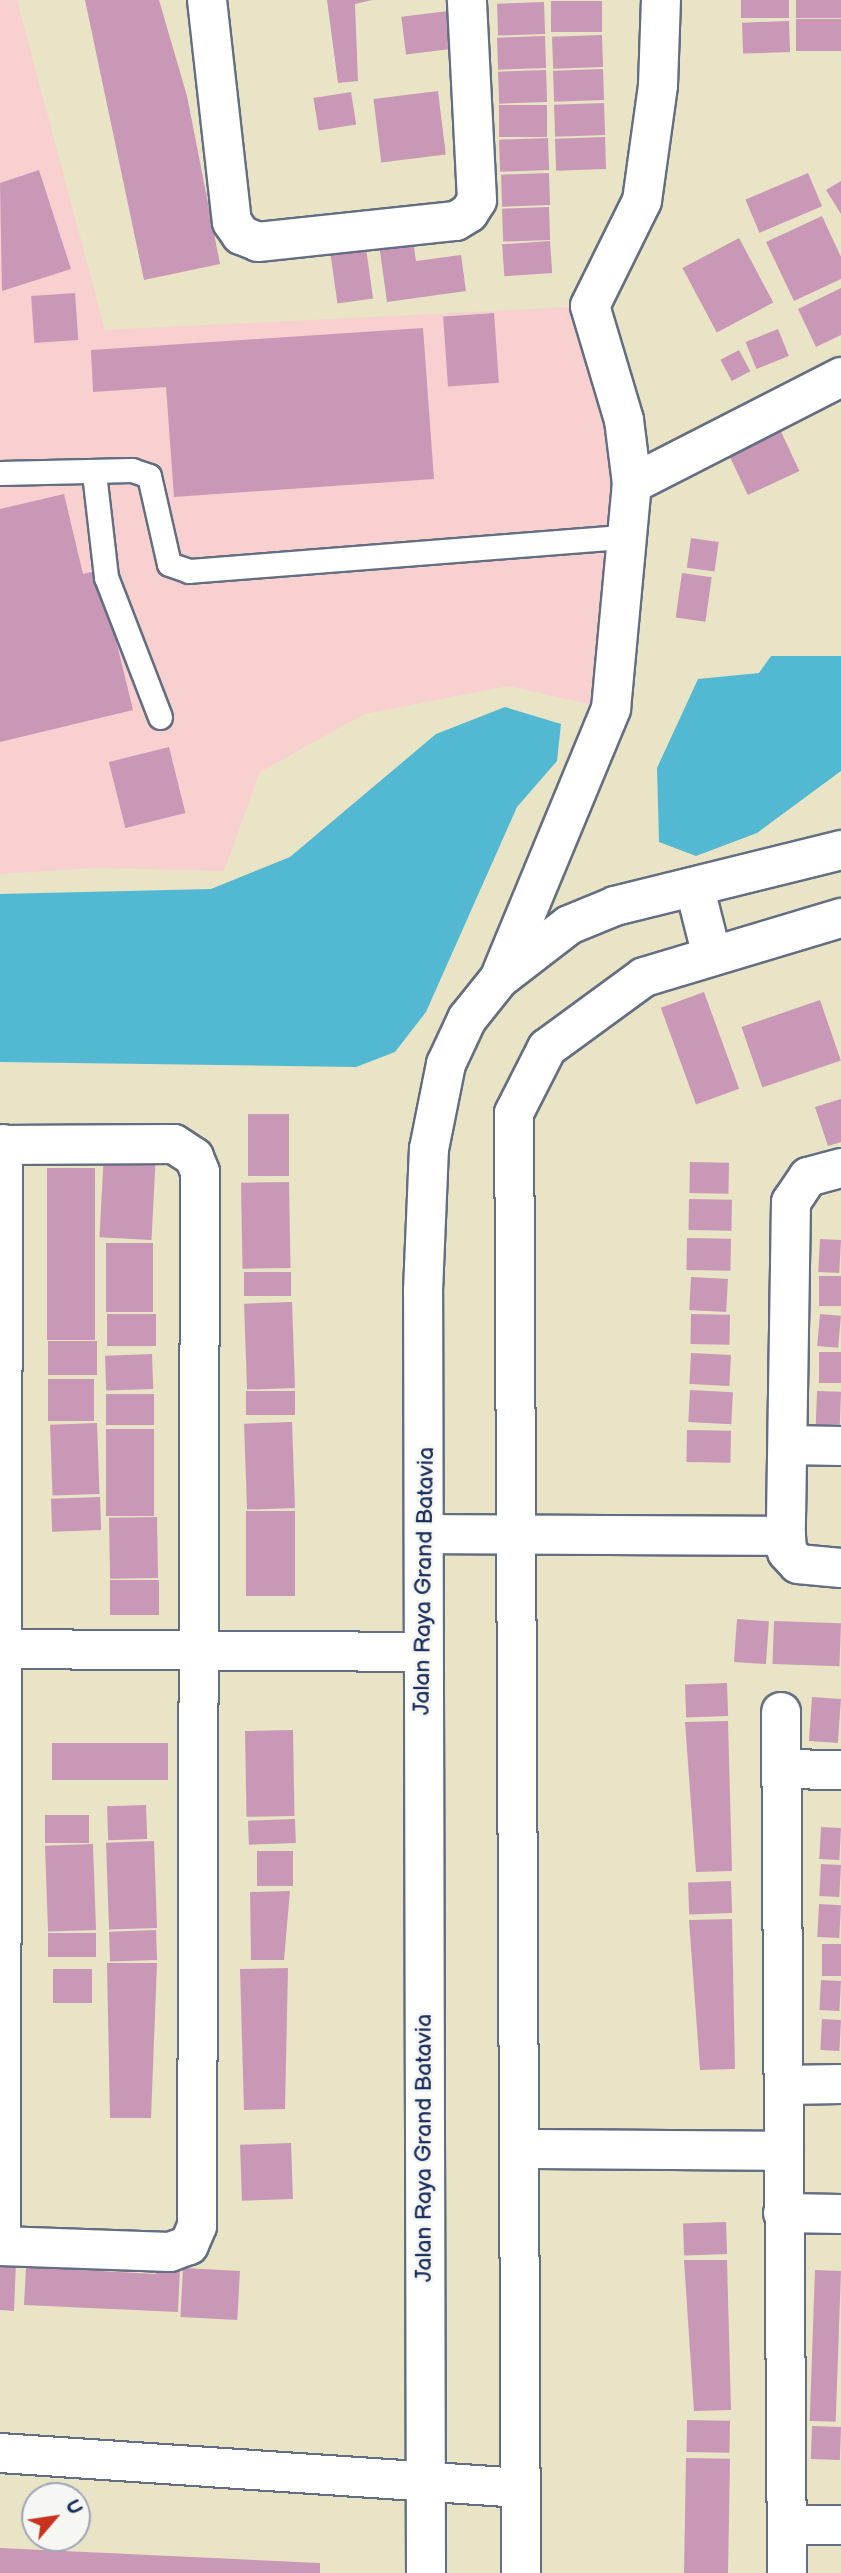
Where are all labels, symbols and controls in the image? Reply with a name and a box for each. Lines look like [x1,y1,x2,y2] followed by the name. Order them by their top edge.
[408,1447,440,1715] street label: Jalan Raya Grand Batavia
[410,2014,438,2282] street label: Jalan Raya Grand Batavia
[21,2482,91,2552] north arrow
[60,2496,86,2519] text: U

